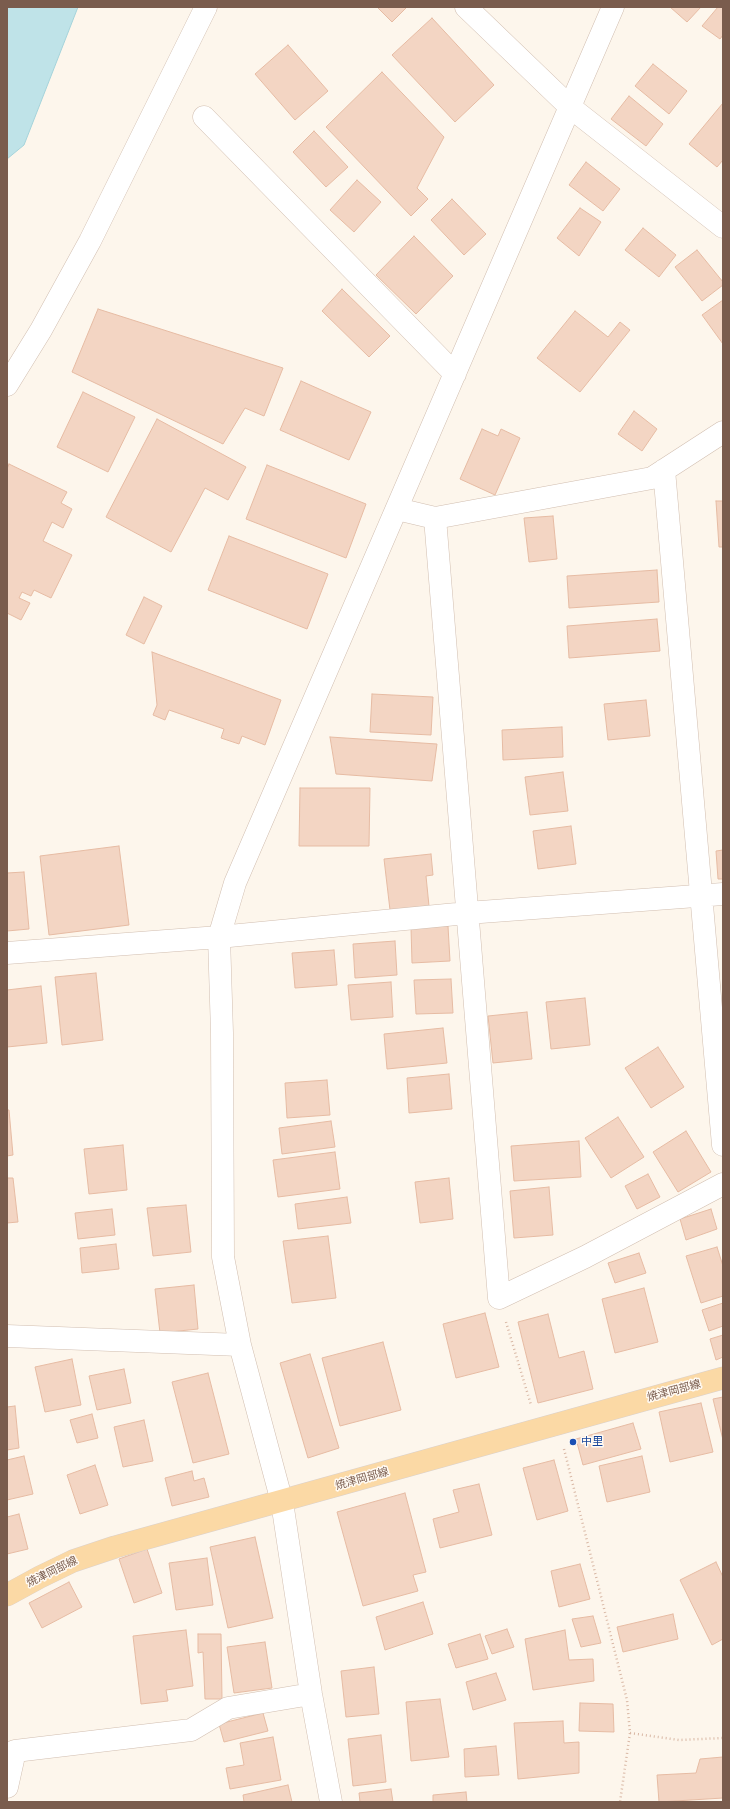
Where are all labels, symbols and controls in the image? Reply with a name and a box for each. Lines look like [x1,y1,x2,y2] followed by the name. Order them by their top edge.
[646,1378,702,1404] street label: 焼津岡部線
[581,1435,603,1449] place label: 中里
[568,1437,578,1447] marker: 中里
[334,1465,390,1493] street label: 焼津岡部線
[24,1554,80,1590] street label: 焼津岡部線

